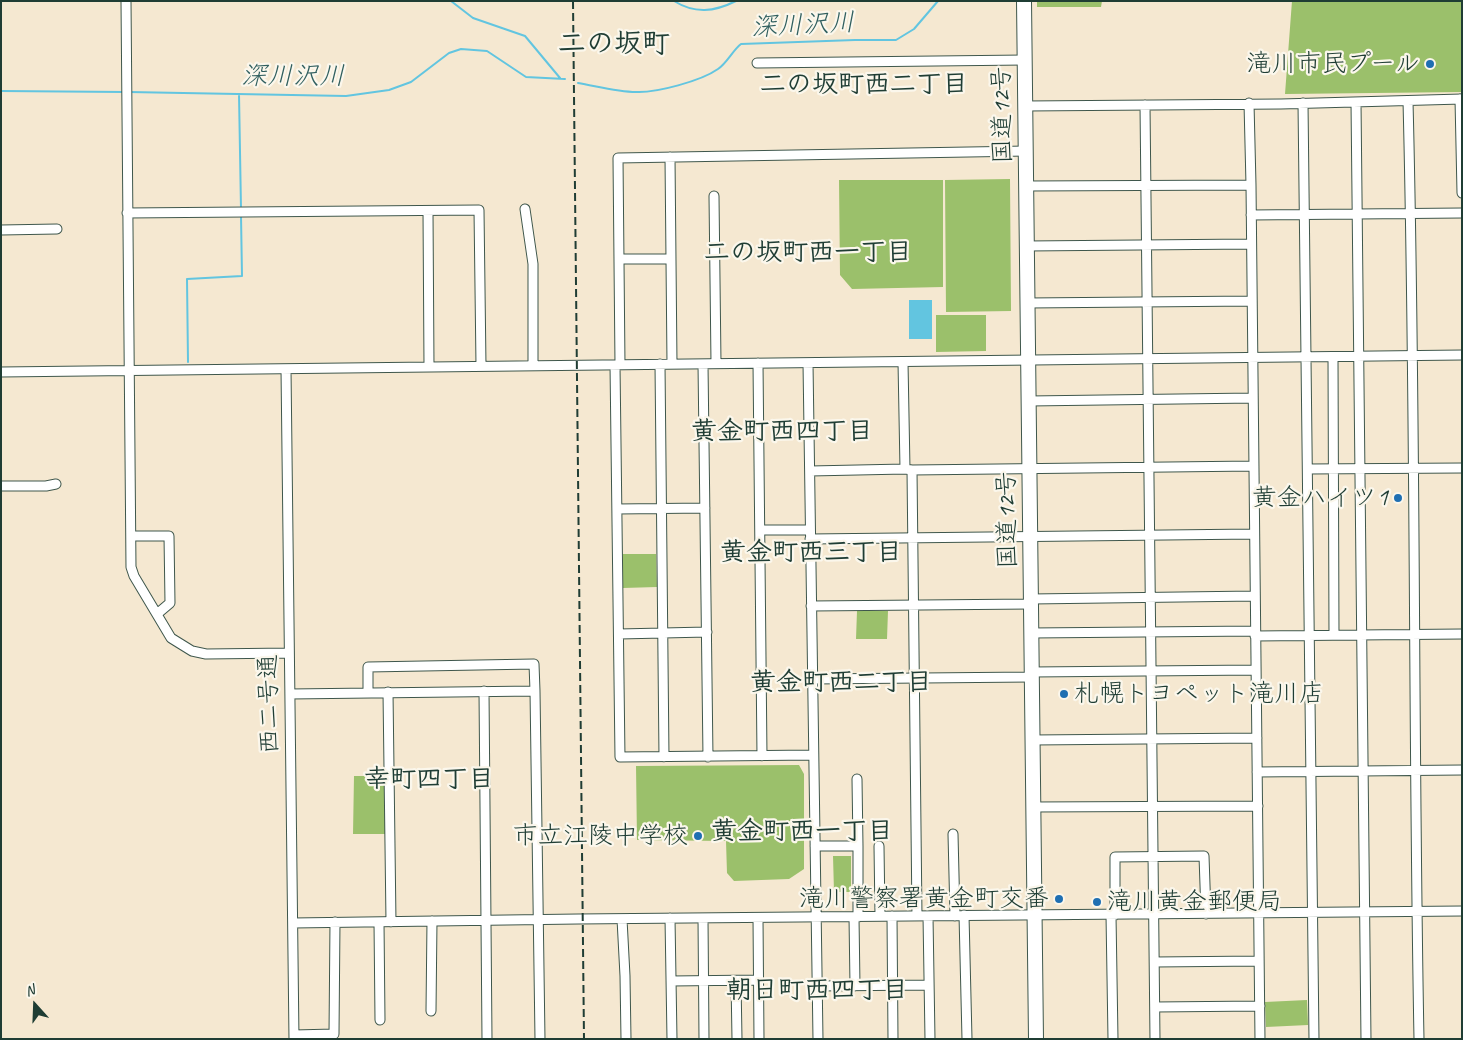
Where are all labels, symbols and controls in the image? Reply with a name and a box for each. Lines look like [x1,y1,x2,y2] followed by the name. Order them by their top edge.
[750,8,856,44] water label: 深川沢川
[558,28,670,62] district label: 二の坂町
[1247,49,1420,79] place label: 滝川市民プール
[1424,58,1436,70] marker: 滝川市民プール
[241,61,345,93] water label: 深川沢川
[987,66,1019,164] street label: 国道12号
[760,69,968,101] district label: 二の坂町西二丁目
[704,237,912,269] district label: 二の坂町西一丁目
[691,416,873,448] district label: 黄金町西四丁目
[992,471,1024,569] street label: 国道12号
[1252,483,1388,513] place label: 黄金ハイツ1
[1392,492,1404,504] marker: 黄金ハイツ1
[720,537,902,569] district label: 黄金町西三丁目
[254,654,286,754] street label: 西二号通
[750,667,932,699] district label: 黄金町西二丁目
[1074,679,1324,709] place label: 札幌トヨペット滝川店
[1058,688,1070,700] marker: 札幌トヨペット滝川店
[364,764,494,796] district label: 幸町四丁目
[711,816,893,848] district label: 黄金町西一丁目
[513,821,688,851] place label: 市立江陵中学校
[692,830,704,842] marker: 市立江陵中学校
[799,884,1049,914] place label: 滝川警察署黄金町交番
[1107,887,1282,917] place label: 滝川黄金郵便局
[1053,893,1065,905] marker: 滝川警察署黄金町交番
[1091,896,1103,908] marker: 滝川黄金郵便局
[726,975,908,1007] district label: 朝日町西四丁目
[10,980,60,1030] north arrow
[23,981,37,1000] text: N

